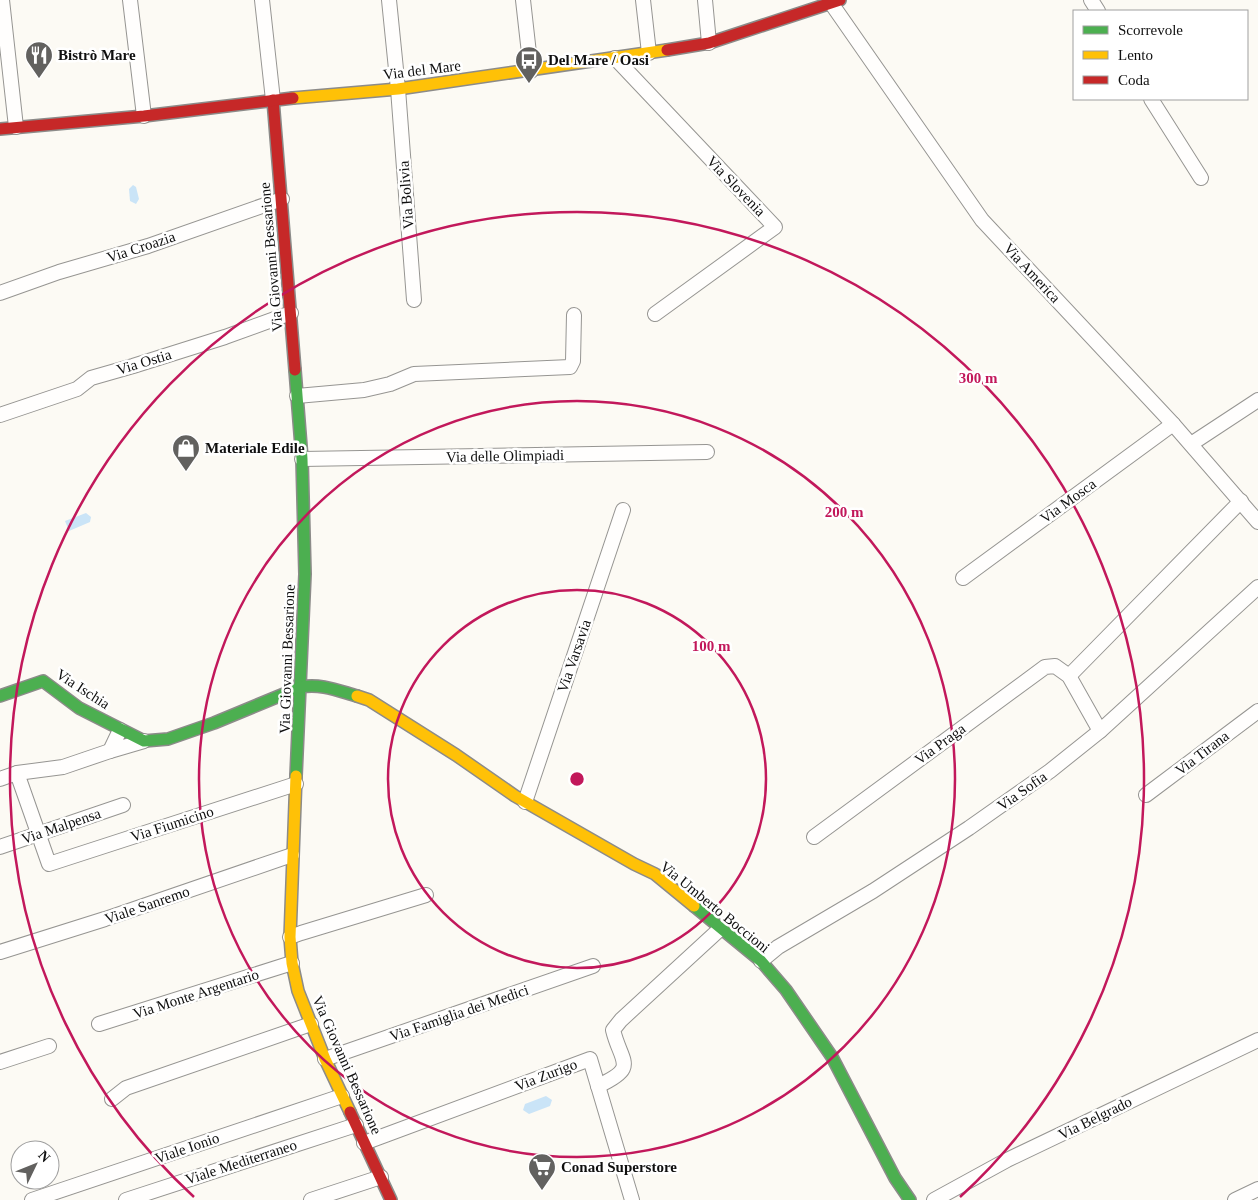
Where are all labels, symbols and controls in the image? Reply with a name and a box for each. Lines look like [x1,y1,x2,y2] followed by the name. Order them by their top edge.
[1073,10,1248,100] legend
[1118,22,1183,38] text: Scorrevole
[24,40,54,79] restaurant icon: Bistrò Mare
[514,45,544,84] bus stop icon: Del Mare / Oasi
[58,47,136,63] place label: Bistrò Mare
[1118,47,1153,63] text: Lento
[548,52,649,68] place label: Del Mare / Oasi
[382,57,462,83] street label: Via del Mare
[1118,72,1150,88] text: Coda
[704,153,769,219] street label: Via Slovenia
[396,160,416,230] street label: Via Bolivia
[256,181,286,332] street label: Via Giovanni Bessarione
[105,228,178,266] street label: Via Croazia
[1000,240,1064,306] street label: Via America
[115,346,174,378] street label: Via Ostia
[959,370,998,386] text: 300 m
[171,433,201,472] shop icon: Materiale Edile
[205,440,305,456] place label: Materiale Edile
[446,447,564,465] street label: Via delle Olimpiadi
[1037,475,1099,526] street label: Via Mosca
[825,504,864,520] text: 200 m
[276,583,298,734] street label: Via Giovanni Bessarione
[554,617,594,694] street label: Via Varsavia
[692,638,731,654] text: 100 m
[53,666,113,712] street label: Via Ischia
[912,720,969,768] street label: Via Praga
[1172,727,1232,778] street label: Via Tirana
[994,768,1050,814] street label: Via Sofia
[568,770,586,788] centre of rings
[129,803,215,845] street label: Via Fiumicino
[19,805,103,847] street label: Via Malpensa
[657,858,773,956] street label: Via Umberto Boccioni
[102,883,192,927] street label: Viale Sanremo
[131,966,261,1022] street label: Via Monte Argentario
[387,982,531,1044] street label: Via Famiglia dei Medici
[309,993,385,1137] street label: Via Giovanni Bessarione
[513,1056,579,1094] street label: Via Zurigo
[1056,1093,1134,1143] street label: Via Belgrado
[153,1130,221,1166] street label: Viale Ionio
[183,1136,299,1188] street label: Viale Mediterraneo
[10,1140,60,1190] north arrow
[35,1148,53,1165] text: N
[527,1152,557,1191] supermarket icon: Conad Superstore
[561,1159,677,1175] place label: Conad Superstore

